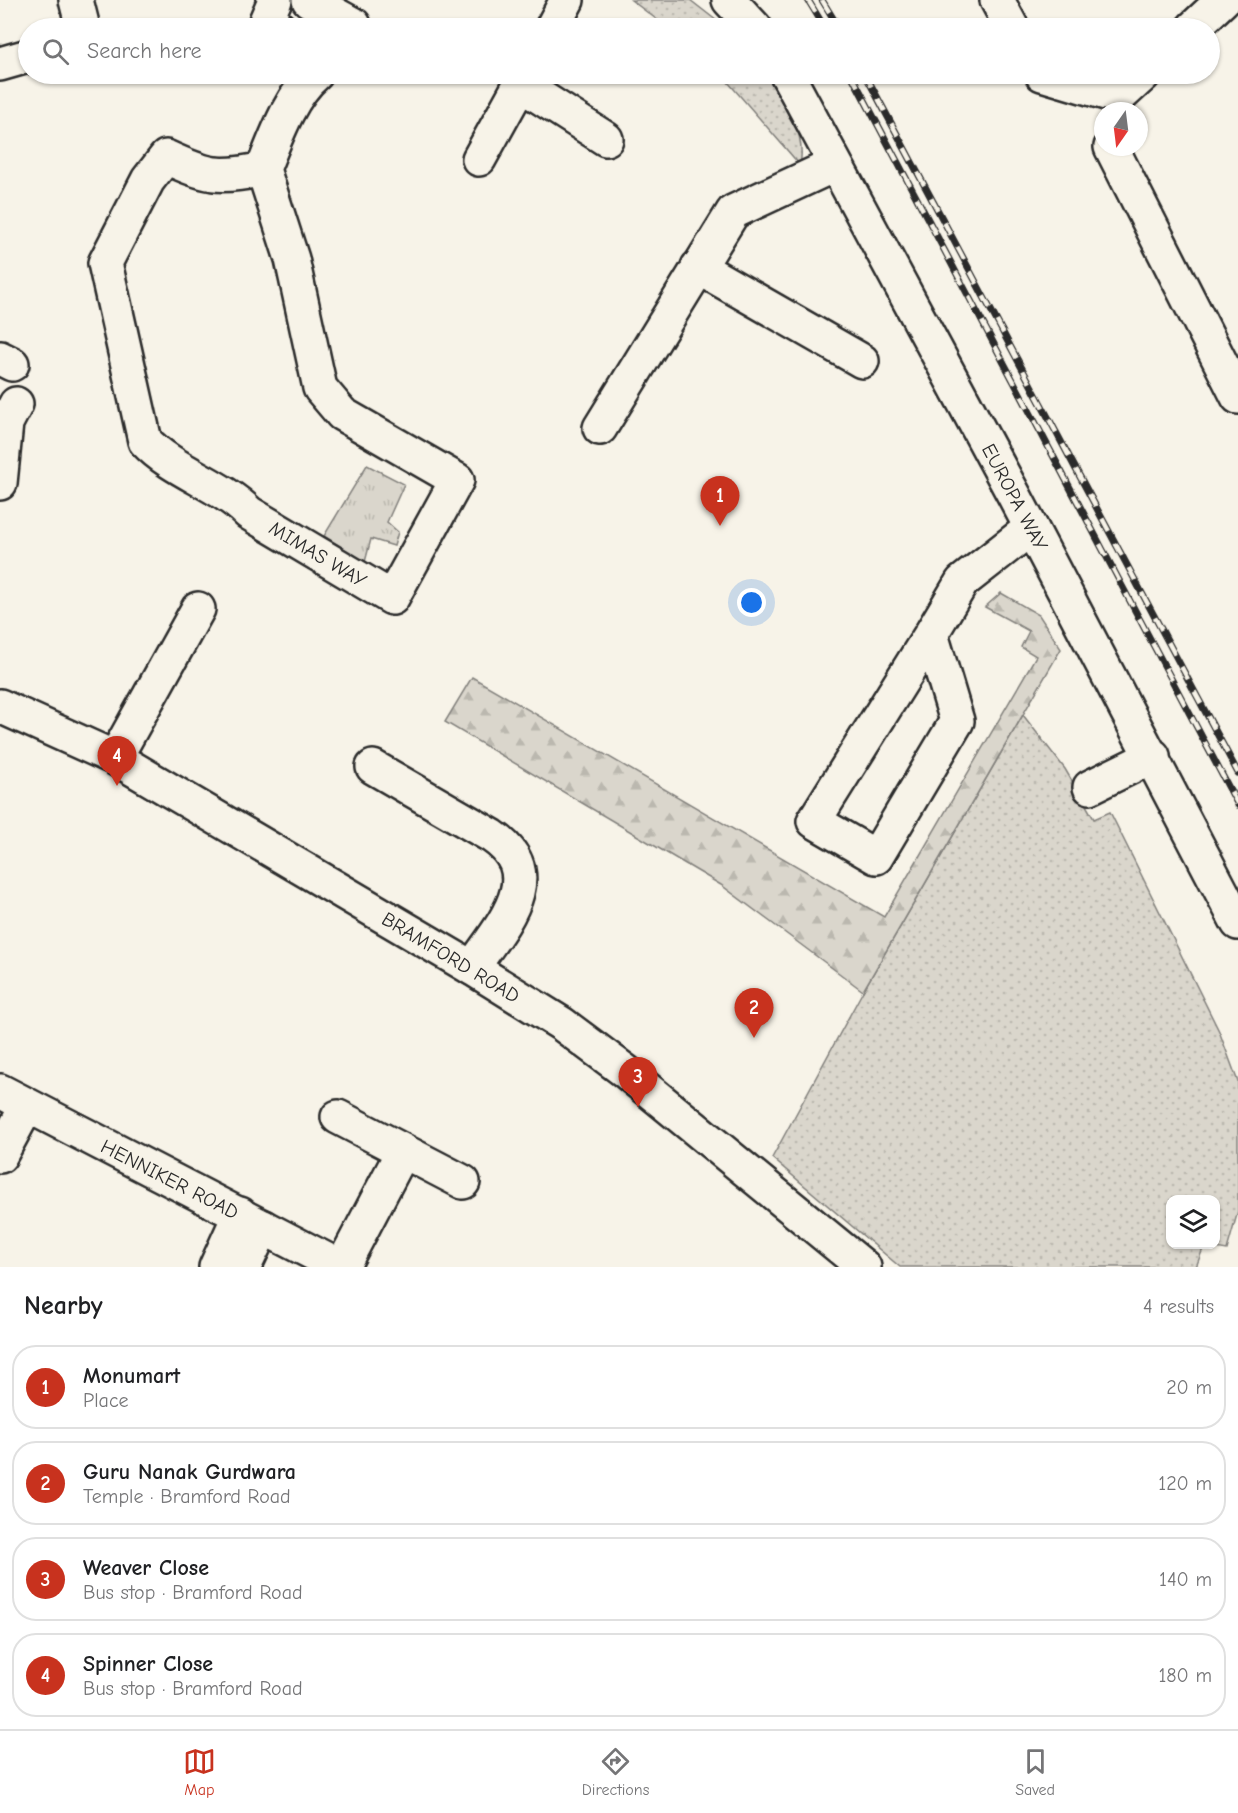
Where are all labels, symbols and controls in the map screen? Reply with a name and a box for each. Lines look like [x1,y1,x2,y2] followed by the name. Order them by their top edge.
[18,18,1220,84] search box
[39,35,72,68] icon: search
[87,38,202,64] text: Search here
[1094,102,1148,156] north arrow
[977,440,1052,555] street label: EUROPA WAY
[700,476,740,526] pin: 1
[265,516,371,592] street label: MIMAS WAY
[737,588,766,617] your location
[98,736,136,786] pin: 4
[378,907,524,1008] street label: BRAMFORD ROAD
[734,988,774,1038] pin: 2
[618,1058,658,1107] pin: 3
[97,1135,242,1224] street label: HENNIKER ROAD
[1166,1195,1220,1249] map controls
[1166,1195,1220,1249] button: layers
[24,1291,103,1321] text: Nearby
[1143,1295,1214,1318] text: 4 results
[83,1363,180,1389] text: Monumart
[42,1376,49,1399] text: 1
[1166,1376,1212,1399] text: 20 m
[83,1389,129,1412] text: Place
[83,1459,296,1485] text: Guru Nanak Gurdwara
[41,1472,50,1495] text: 2
[1158,1472,1212,1495] text: 120 m
[83,1485,291,1508] text: Temple · Bramford Road
[83,1555,209,1581] text: Weaver Close
[41,1568,50,1591] text: 3
[1159,1568,1212,1591] text: 140 m
[83,1581,303,1604] text: Bus stop · Bramford Road
[83,1651,213,1677] text: Spinner Close
[41,1664,50,1687] text: 4
[1158,1664,1212,1687] text: 180 m
[83,1677,303,1700] text: Bus stop · Bramford Road
[183,1745,216,1799] tab: Map
[582,1745,649,1799] tab: Directions
[1015,1745,1055,1799] tab: Saved

